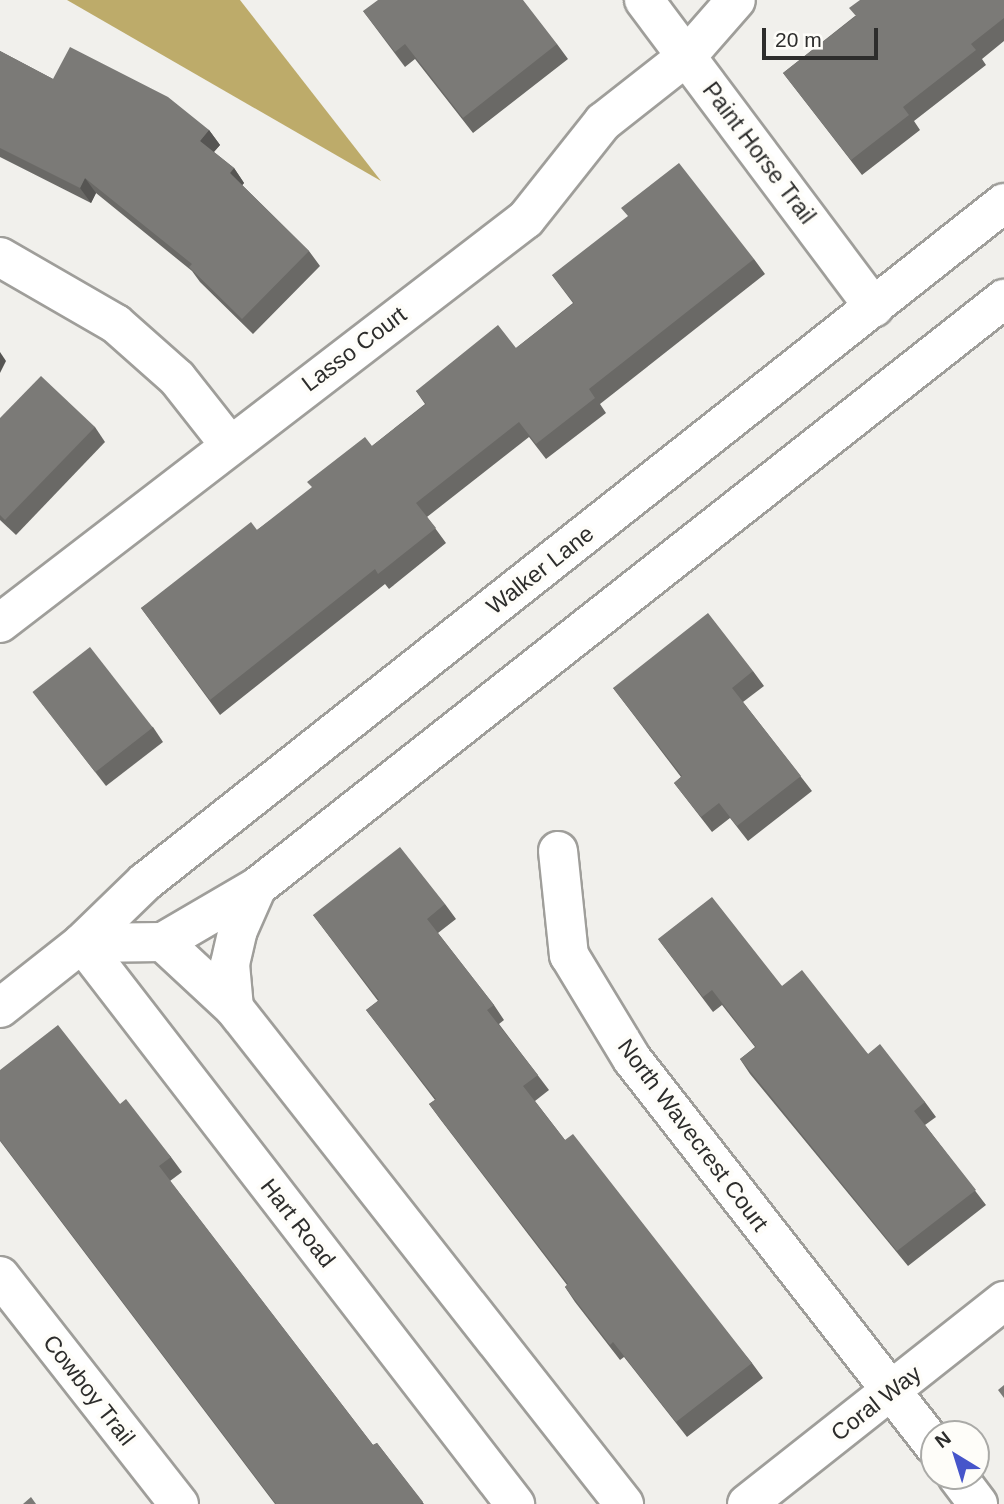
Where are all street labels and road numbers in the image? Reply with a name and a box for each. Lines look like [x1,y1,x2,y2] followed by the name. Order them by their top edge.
[697,77,821,229] street label: Paint Horse Trail
[296,301,412,397] street label: Lasso Court
[481,520,599,620] street label: Walker Lane
[612,1034,774,1236] street label: North Wavecrest Court
[255,1173,341,1273] street label: Hart Road
[37,1329,141,1451] street label: Cowboy Trail
[826,1359,926,1447] street label: Coral Way

